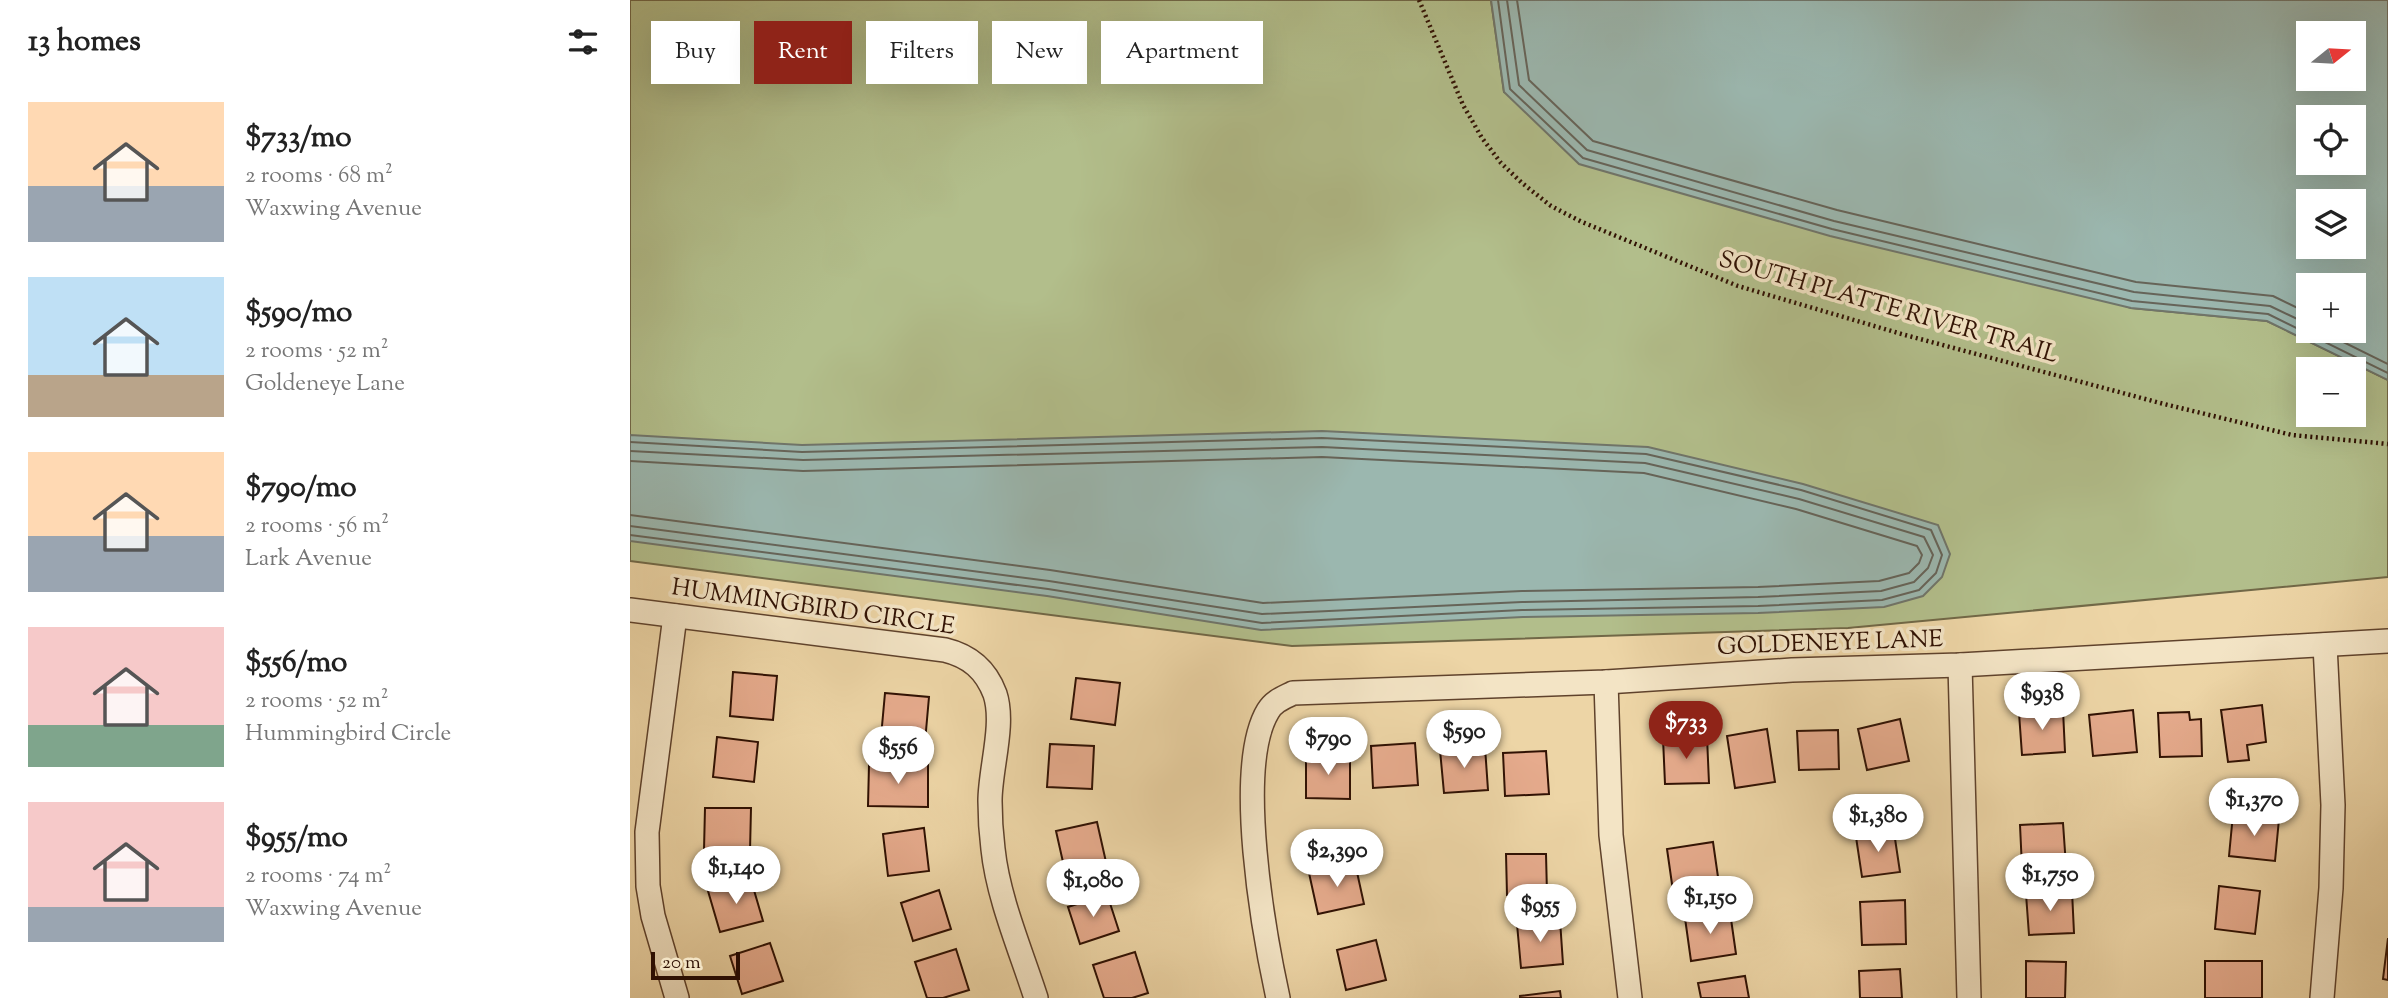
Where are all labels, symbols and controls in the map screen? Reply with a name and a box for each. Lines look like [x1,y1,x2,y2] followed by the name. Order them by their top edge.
[28,21,141,64] text: 13 homes
[651,21,740,84] chip: Buy
[754,21,852,84] chip: Rent
[866,21,978,84] chip: Filters
[992,21,1087,84] chip: New
[1101,21,1263,84] chip: Apartment
[2296,21,2366,91] north arrow
[2296,21,2366,427] map controls
[564,23,602,61] icon: filters
[2296,105,2366,175] button: locate
[245,117,352,160] text: $733/mo
[84,130,168,214] icon: home
[245,160,393,193] text: 2 rooms · 68 m²
[2296,189,2366,259] button: layers
[245,193,422,226] text: Waxwing Avenue
[1714,243,2062,373] street label: SOUTH PLATTE RIVER TRAIL
[2296,273,2366,343] button: +
[245,292,352,335] text: $590/mo
[84,305,168,389] icon: home
[245,335,388,368] text: 2 rooms · 52 m²
[2296,357,2366,427] button: −
[245,368,405,401] text: Goldeneye Lane
[245,467,357,510] text: $790/mo
[84,480,168,564] icon: home
[245,510,389,543] text: 2 rooms · 56 m²
[245,543,372,576] text: Lark Avenue
[669,571,957,645] street label: HUMMINGBIRD CIRCLE
[1716,623,1944,665] street label: GOLDENEYE LANE
[245,642,347,685] text: $556/mo
[84,655,168,739] icon: home
[2001,672,2083,732] pin: $938
[2020,678,2064,711] text: $938
[245,685,388,718] text: 2 rooms · 52 m²
[1645,702,1727,761] pin: $733
[1665,707,1707,740] text: $733
[1423,710,1505,770] pin: $590
[1442,716,1486,749] text: $590
[245,718,451,751] text: Hummingbird Circle
[1287,718,1369,777] pin: $790
[1305,723,1351,756] text: $790
[857,726,939,786] pin: $556
[878,732,918,765] text: $556
[2197,778,2311,838] pin: $1,370
[2225,784,2283,817] text: $1,370
[1821,794,1935,854] pin: $1,380
[1849,800,1907,833] text: $1,380
[245,817,348,860] text: $955/mo
[84,830,168,914] icon: home
[1280,830,1394,889] pin: $2,390
[1306,835,1368,868] text: $2,390
[679,846,793,906] pin: $1,140
[707,852,765,885] text: $1,140
[1993,853,2107,913] pin: $1,750
[2021,859,2079,892] text: $1,750
[245,860,391,893] text: 2 rooms · 74 m²
[1036,860,1150,919] pin: $1,080
[1063,865,1124,898] text: $1,080
[1653,876,1767,936] pin: $1,150
[1683,882,1737,915] text: $1,150
[1499,884,1581,944] pin: $955
[1520,890,1560,923] text: $955
[245,893,422,926] text: Waxwing Avenue
[651,949,740,981] scale bar
[662,950,701,977] text: 20 m

